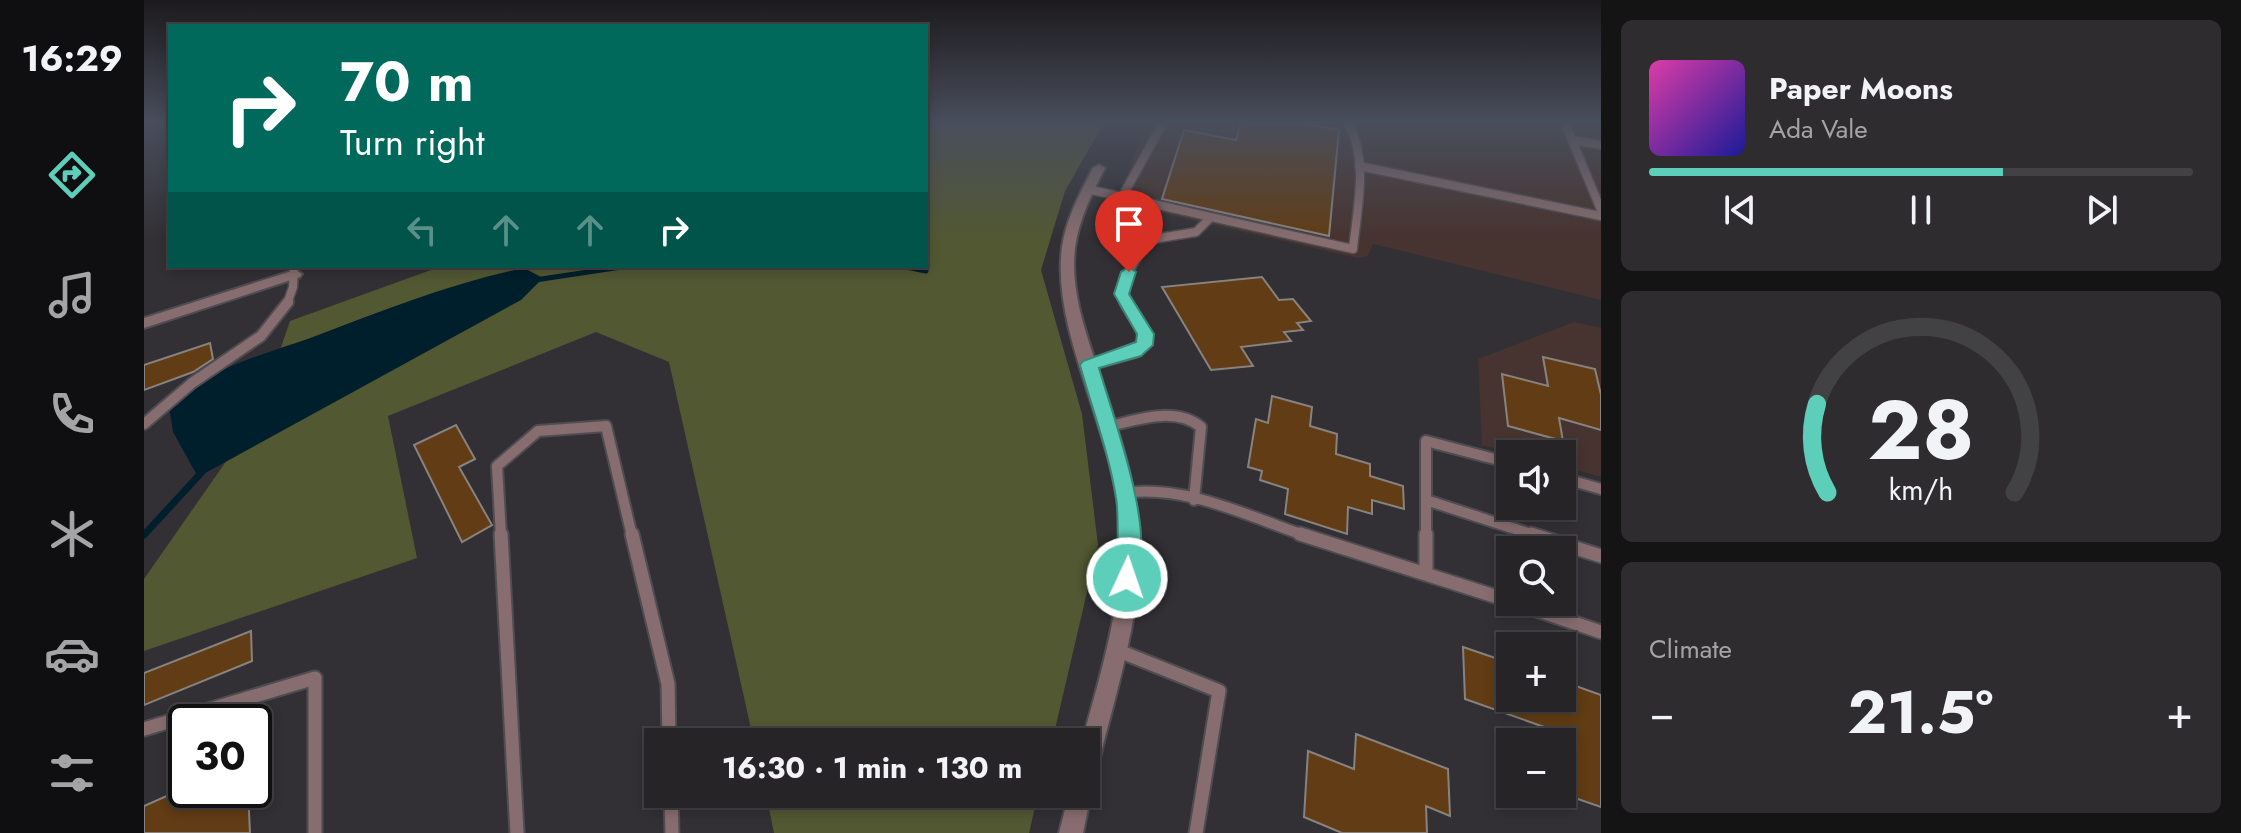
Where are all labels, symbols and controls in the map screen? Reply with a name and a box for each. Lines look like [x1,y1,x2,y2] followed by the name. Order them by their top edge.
[21,32,123,84] text: 16:29
[340,41,474,122] text: 70 m
[208,56,312,160] icon: right
[1769,67,1953,110] text: Paper Moons
[1769,110,1868,148] text: Ada Vale
[340,116,485,168] text: Turn right
[44,147,100,203] icon: directions
[1718,188,1762,232] icon: previous
[1899,188,1943,232] icon: pause
[2080,188,2124,232] icon: next
[1095,190,1163,272] pin
[1107,202,1151,246] icon: arrive
[400,208,444,252] icon: left
[484,208,528,252] icon: ahead
[568,208,612,252] icon: ahead
[652,208,696,252] icon: right
[44,267,100,323] icon: music
[1868,369,1974,489] text: 28
[44,386,100,442] icon: phone
[1496,440,1576,808] map controls
[1496,440,1576,520] button: sound
[1889,469,1953,511] text: km/h
[44,506,100,562] icon: climate
[1085,536,1169,620] position arrow
[1496,536,1576,616] button: search
[44,626,100,682] icon: car
[1649,630,1732,668] text: Climate
[1496,632,1576,712] button: +
[1848,669,1993,756] text: 21.5°
[1649,681,1675,745] text: −
[2166,681,2193,745] text: +
[168,704,272,808] speed limit sign: 30
[1496,728,1576,808] button: −
[44,745,100,801] icon: filters
[722,746,1022,789] text: 16:30 · 1 min · 130 m

